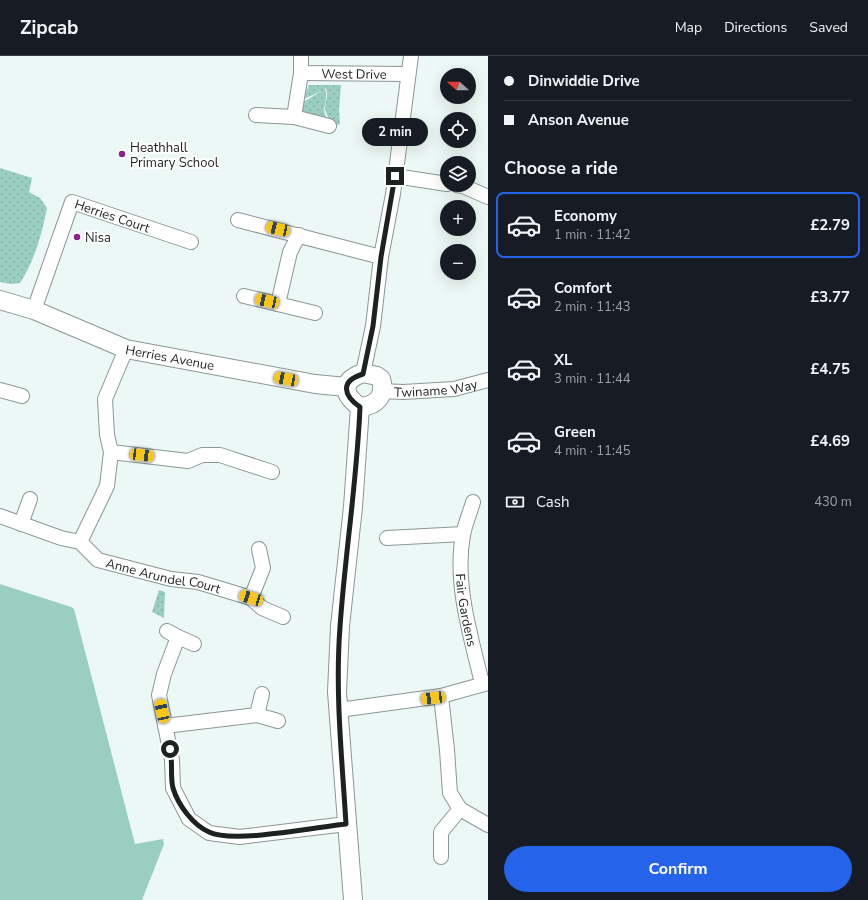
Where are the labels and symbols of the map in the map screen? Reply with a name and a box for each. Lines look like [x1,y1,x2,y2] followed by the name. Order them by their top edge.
[321,65,387,84] street label: West Drive
[440,68,476,104] north arrow
[362,118,428,146] callout: 2 min
[130,139,219,172] place label: Heathhall Primary School
[117,149,127,159] marker: Heathhall Primary School
[386,167,404,185] route end
[72,196,152,238] street label: Herries Court
[265,220,291,238] car
[85,229,111,247] place label: Nisa
[72,232,82,242] marker: Nisa
[254,293,280,309] car
[124,341,216,375] street label: Herries Avenue
[273,371,299,387] car
[394,375,480,402] street label: Twiname Way
[129,448,155,462] car
[104,554,223,598] street label: Anne Arundel Court
[451,573,481,649] street label: Fair Gardens
[238,589,264,607] car
[420,691,446,705] car
[154,698,170,724] car
[161,740,179,758] route start

